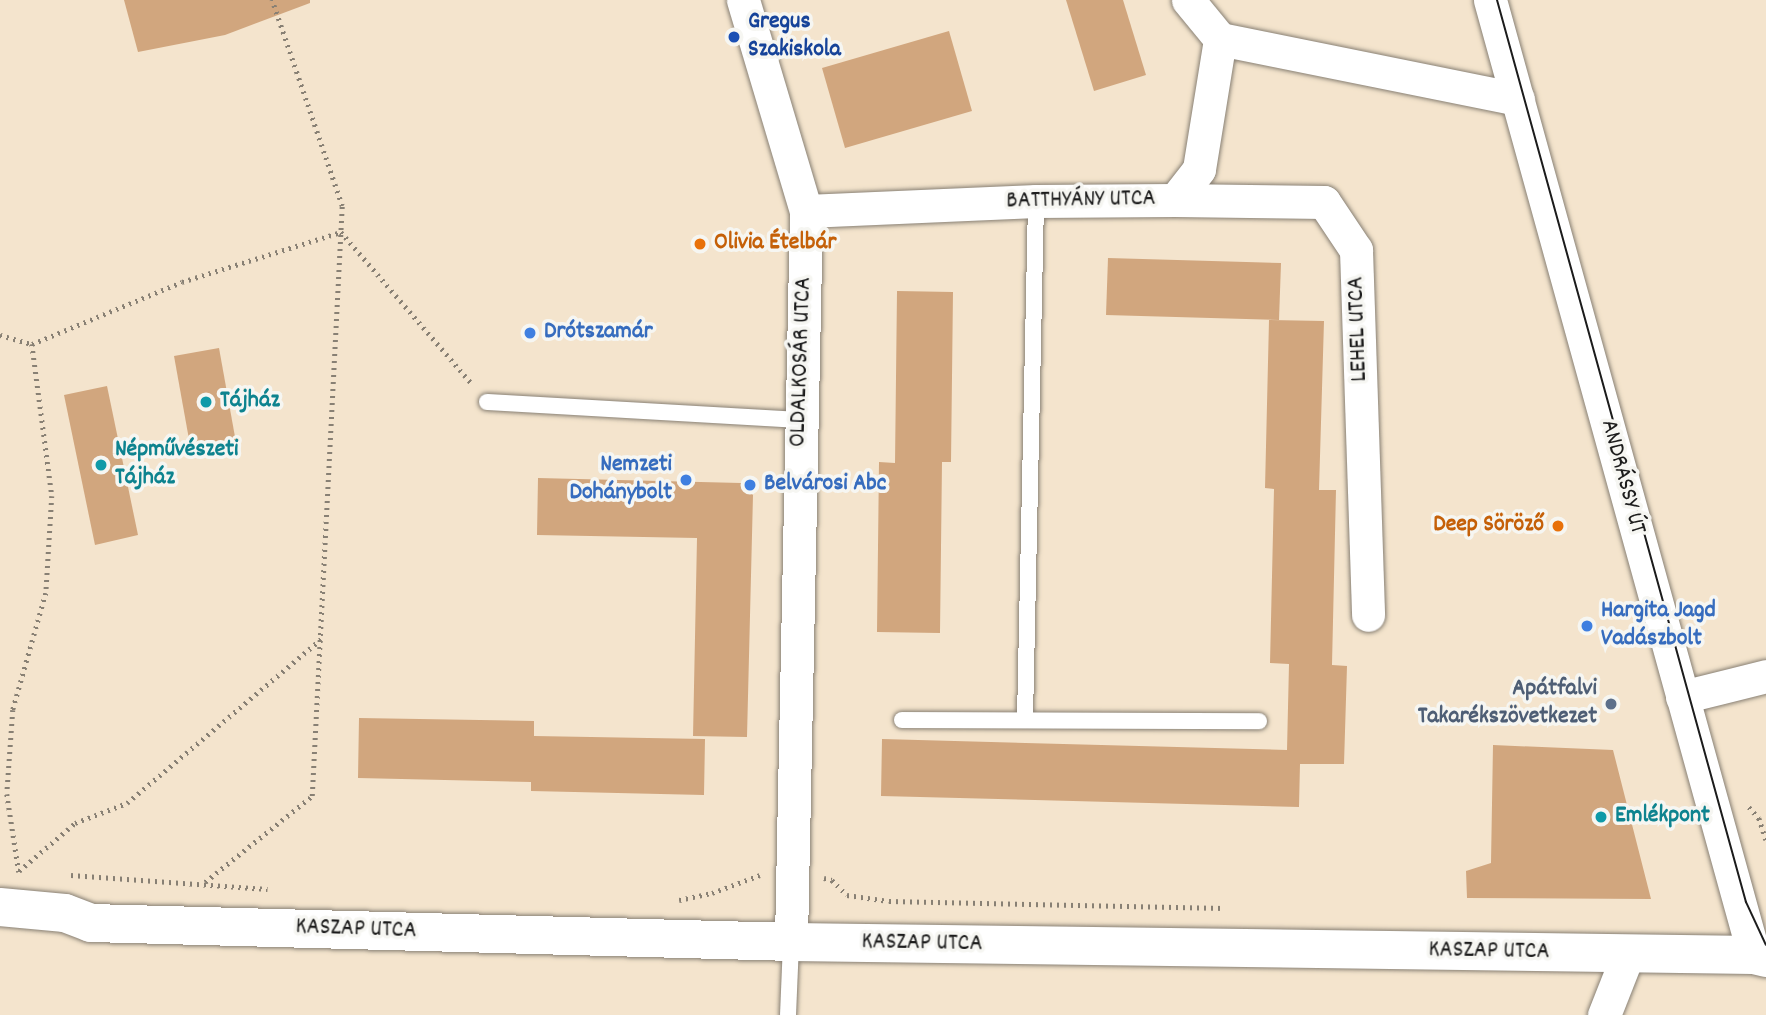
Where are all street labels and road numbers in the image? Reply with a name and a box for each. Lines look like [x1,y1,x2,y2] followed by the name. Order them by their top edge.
[1006,185,1156,217] street label: BATTHYÁNY UTCA
[1343,276,1375,382] street label: LEHEL UTCA
[785,277,819,447] street label: OLDALKOSÁR UTCA
[1593,417,1651,537] street label: ANDRÁSSY ÚT
[295,913,417,947] street label: KASZAP UTCA
[861,929,983,959] street label: KASZAP UTCA
[1428,937,1550,967] street label: KASZAP UTCA

